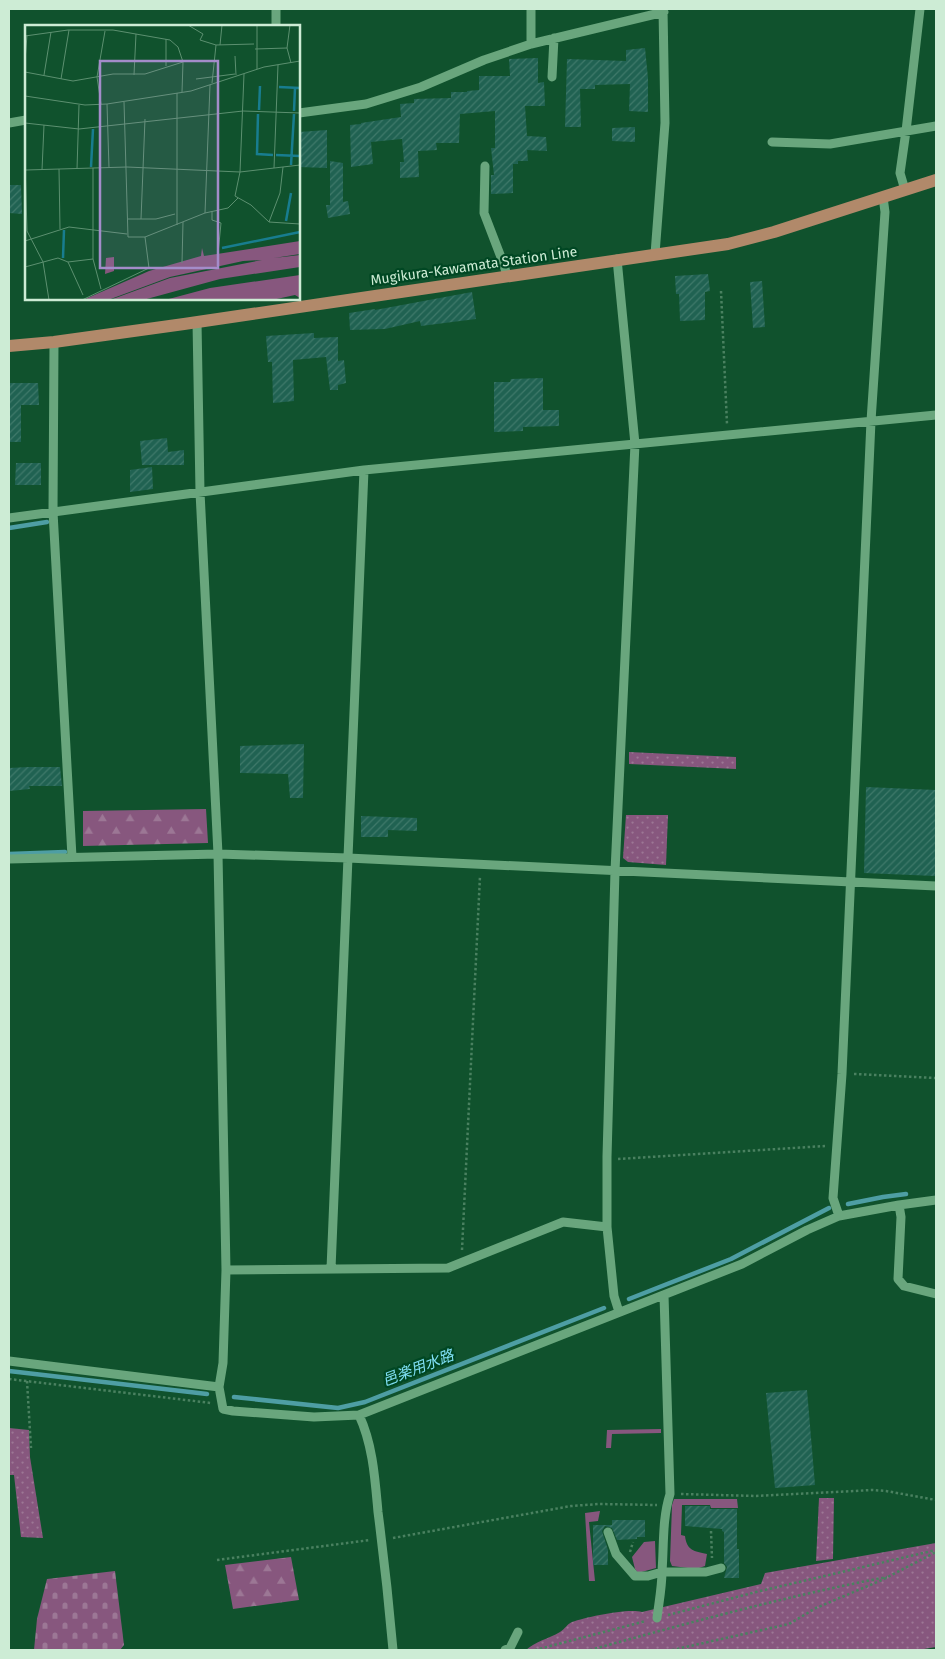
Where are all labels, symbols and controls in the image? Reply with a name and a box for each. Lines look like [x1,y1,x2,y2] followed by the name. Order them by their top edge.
[25,25,300,300] inset map
[370,243,578,289] street label: Mugikura-Kawamata Station Line
[380,1345,458,1390] water label: 邑楽用水路

